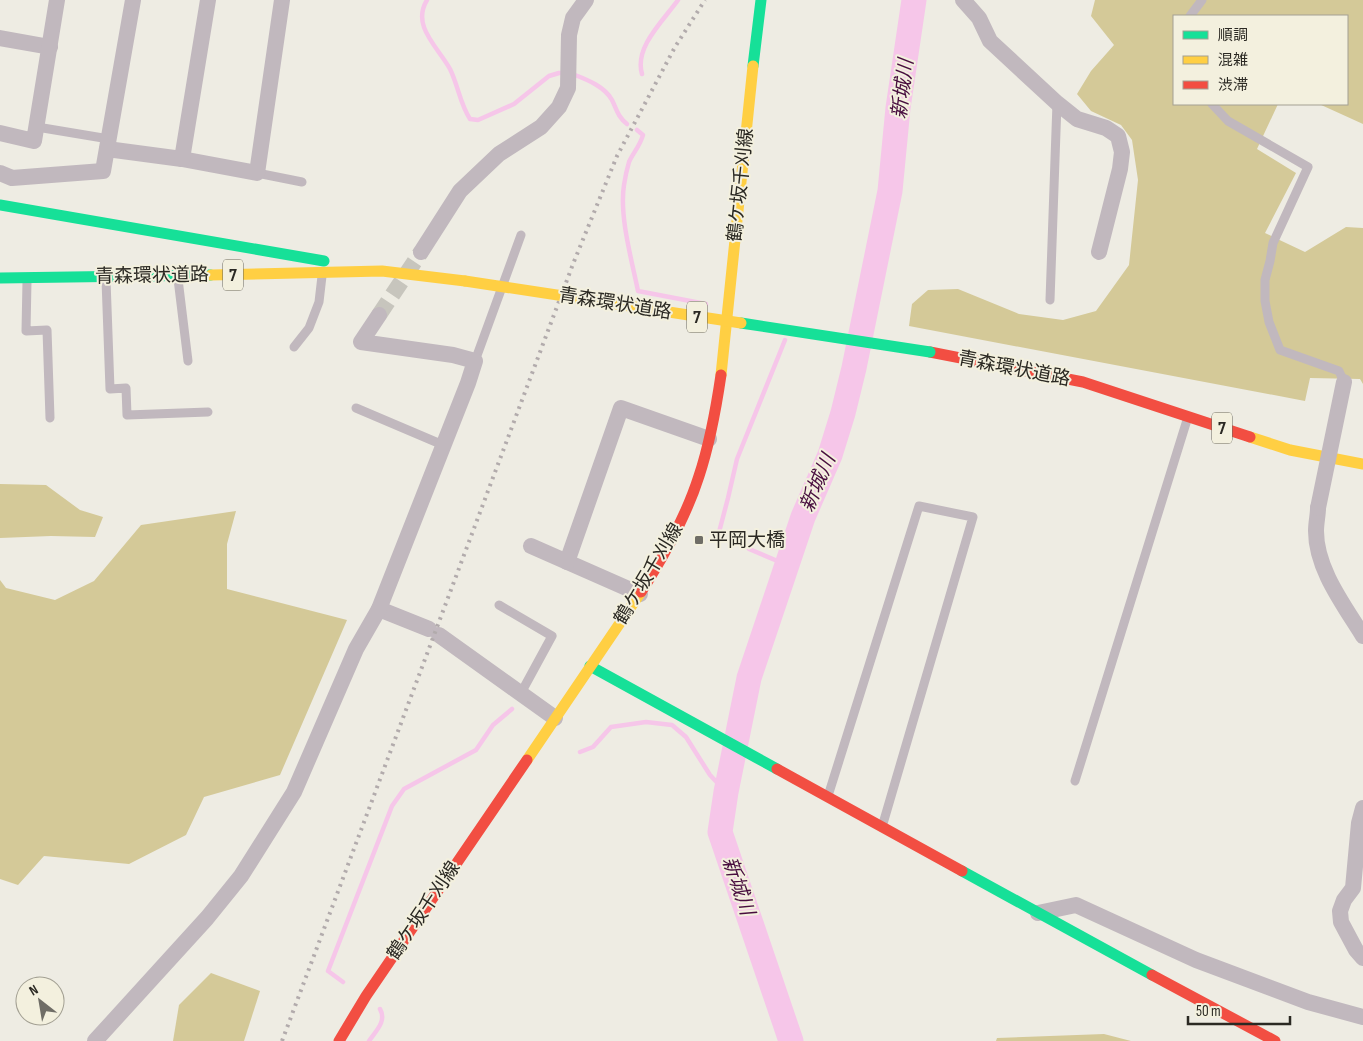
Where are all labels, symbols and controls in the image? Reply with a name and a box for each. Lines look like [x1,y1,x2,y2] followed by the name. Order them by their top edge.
[1173,15,1348,105] legend
[1218,26,1248,45] text: 順調
[1218,51,1248,70] text: 混雑
[887,56,919,120] water label: 新城川
[1218,76,1248,95] text: 渋滞
[724,127,758,243] street label: 鶴ケ坂千刈線
[223,260,243,290] road number: 7
[95,264,209,288] street label: 青森環状道路
[557,284,673,324] street label: 青森環状道路
[687,302,707,332] road number: 7
[956,347,1072,391] street label: 青森環状道路
[1212,412,1232,443] road number: 7
[795,449,842,515] water label: 新城川
[610,519,688,629] street label: 鶴ケ坂千刈線
[709,529,785,552] place label: 平岡大橋
[693,534,705,546] marker: 平岡大橋
[717,854,760,920] water label: 新城川
[383,857,465,965] street label: 鶴ケ坂千刈線
[15,976,65,1026] north arrow
[26,981,41,999] text: N
[1188,994,1290,1026] scale bar
[1196,1002,1221,1021] text: 50 m

